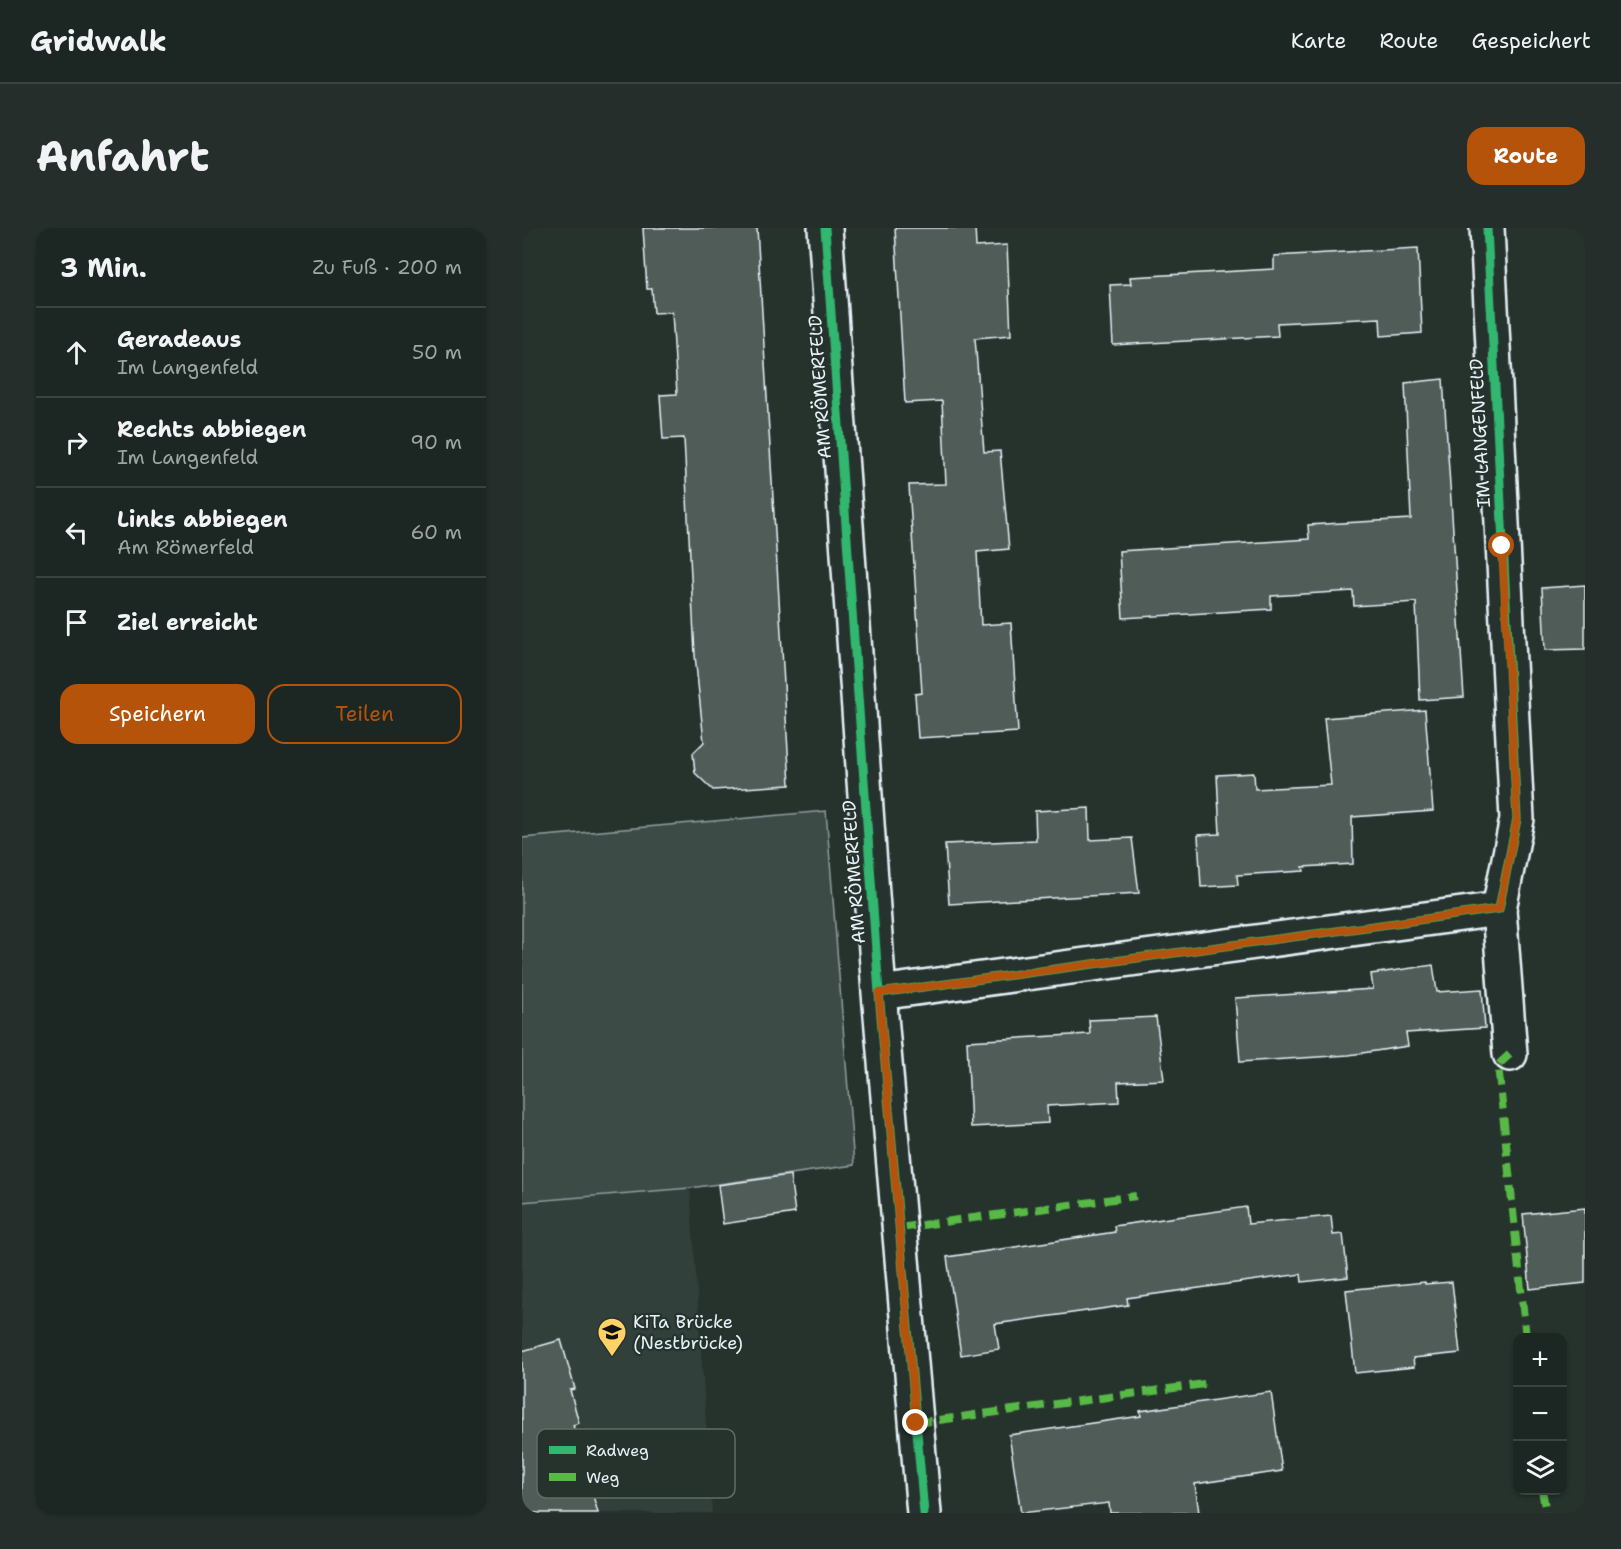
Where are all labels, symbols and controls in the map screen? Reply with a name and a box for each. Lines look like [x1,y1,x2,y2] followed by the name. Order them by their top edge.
[30,22,167,60] text: Gridwalk
[1291,27,1346,55] text: Karte
[1379,27,1438,55] text: Route
[1471,27,1591,55] text: Gespeichert
[1467,127,1585,185] button: Route
[36,128,209,184] text: Anfahrt
[60,250,147,285] text: 3 Min.
[312,254,462,280] text: Zu Fuß · 200 m
[803,314,837,460] street label: AM RÖMERFELD
[117,325,241,354] text: Geradeaus
[60,336,93,369] icon: ahead
[412,339,462,365] text: 50 m
[117,354,258,380] text: Im Langenfeld
[1464,358,1496,508] street label: IM LANGENFELD
[117,415,306,444] text: Rechts abbiegen
[60,426,93,459] icon: right
[410,429,462,455] text: 90 m
[117,444,258,470] text: Im Langenfeld
[117,505,288,534] text: Links abbiegen
[60,516,93,549] icon: left
[410,519,462,545] text: 60 m
[1488,532,1514,558] route start
[117,534,254,560] text: Am Römerfeld
[60,606,93,639] icon: arrive
[117,608,258,637] text: Ziel erreicht
[60,684,255,744] button: Speichern
[267,684,462,744] button: Teilen
[837,799,871,945] street label: AM RÖMERFELD
[633,1310,743,1355] place label: KiTa Brücke (Nestbrücke)
[596,1316,628,1358] school or university icon: KiTa Brücke (Nestbrücke)
[1513,1333,1567,1495] map controls
[1513,1333,1567,1387] button: +
[1513,1387,1567,1441] button: −
[902,1409,928,1435] route end
[537,1429,735,1498] legend
[586,1440,649,1461] text: Radweg
[1513,1441,1567,1495] button: layers
[586,1467,620,1488] text: Weg

